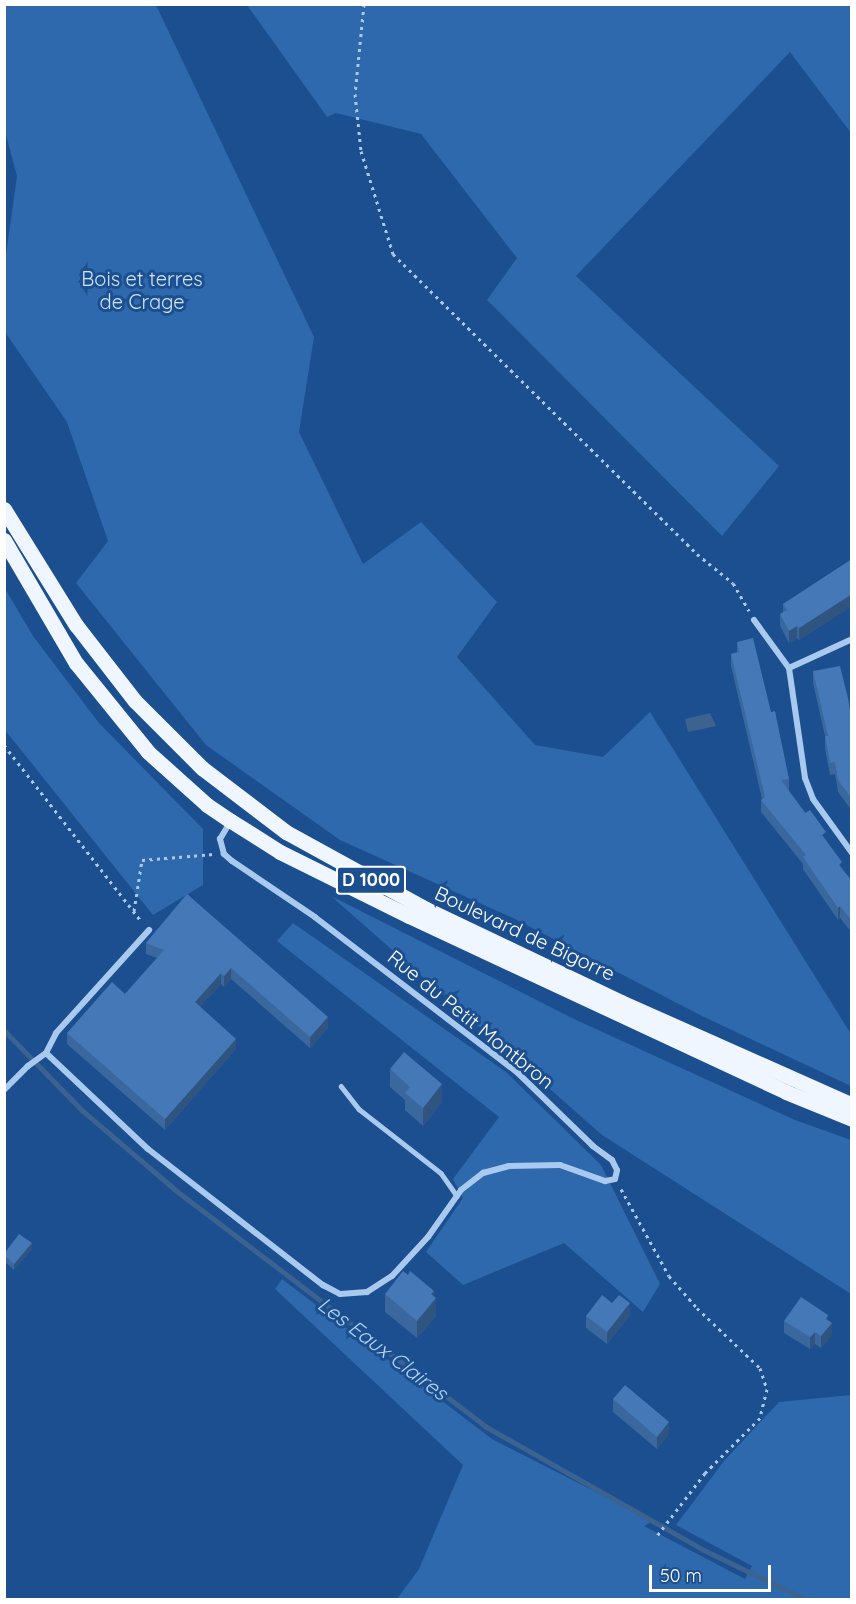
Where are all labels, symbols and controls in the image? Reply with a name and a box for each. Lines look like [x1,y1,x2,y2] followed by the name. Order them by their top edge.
[81,267,203,314] park label: Bois et terres de Crage
[335,865,407,895] road number: D 1000
[431,881,619,985] street label: Boulevard de Bigorre
[383,945,559,1093] street label: Rue du Petit Montbron
[313,1291,453,1405] water label: Les Eaux Claires
[652,1553,774,1591] scale bar
[660,1564,702,1587] text: 50 m

